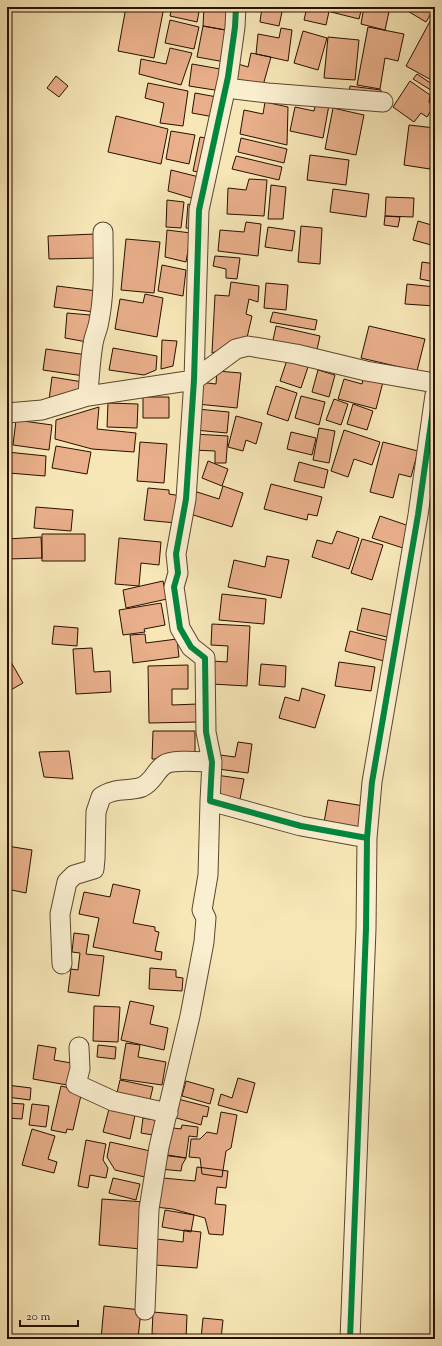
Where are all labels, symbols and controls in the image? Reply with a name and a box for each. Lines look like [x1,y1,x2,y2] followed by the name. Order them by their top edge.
[20,1302,78,1328] scale bar
[26,1308,51,1326] text: 20 m

